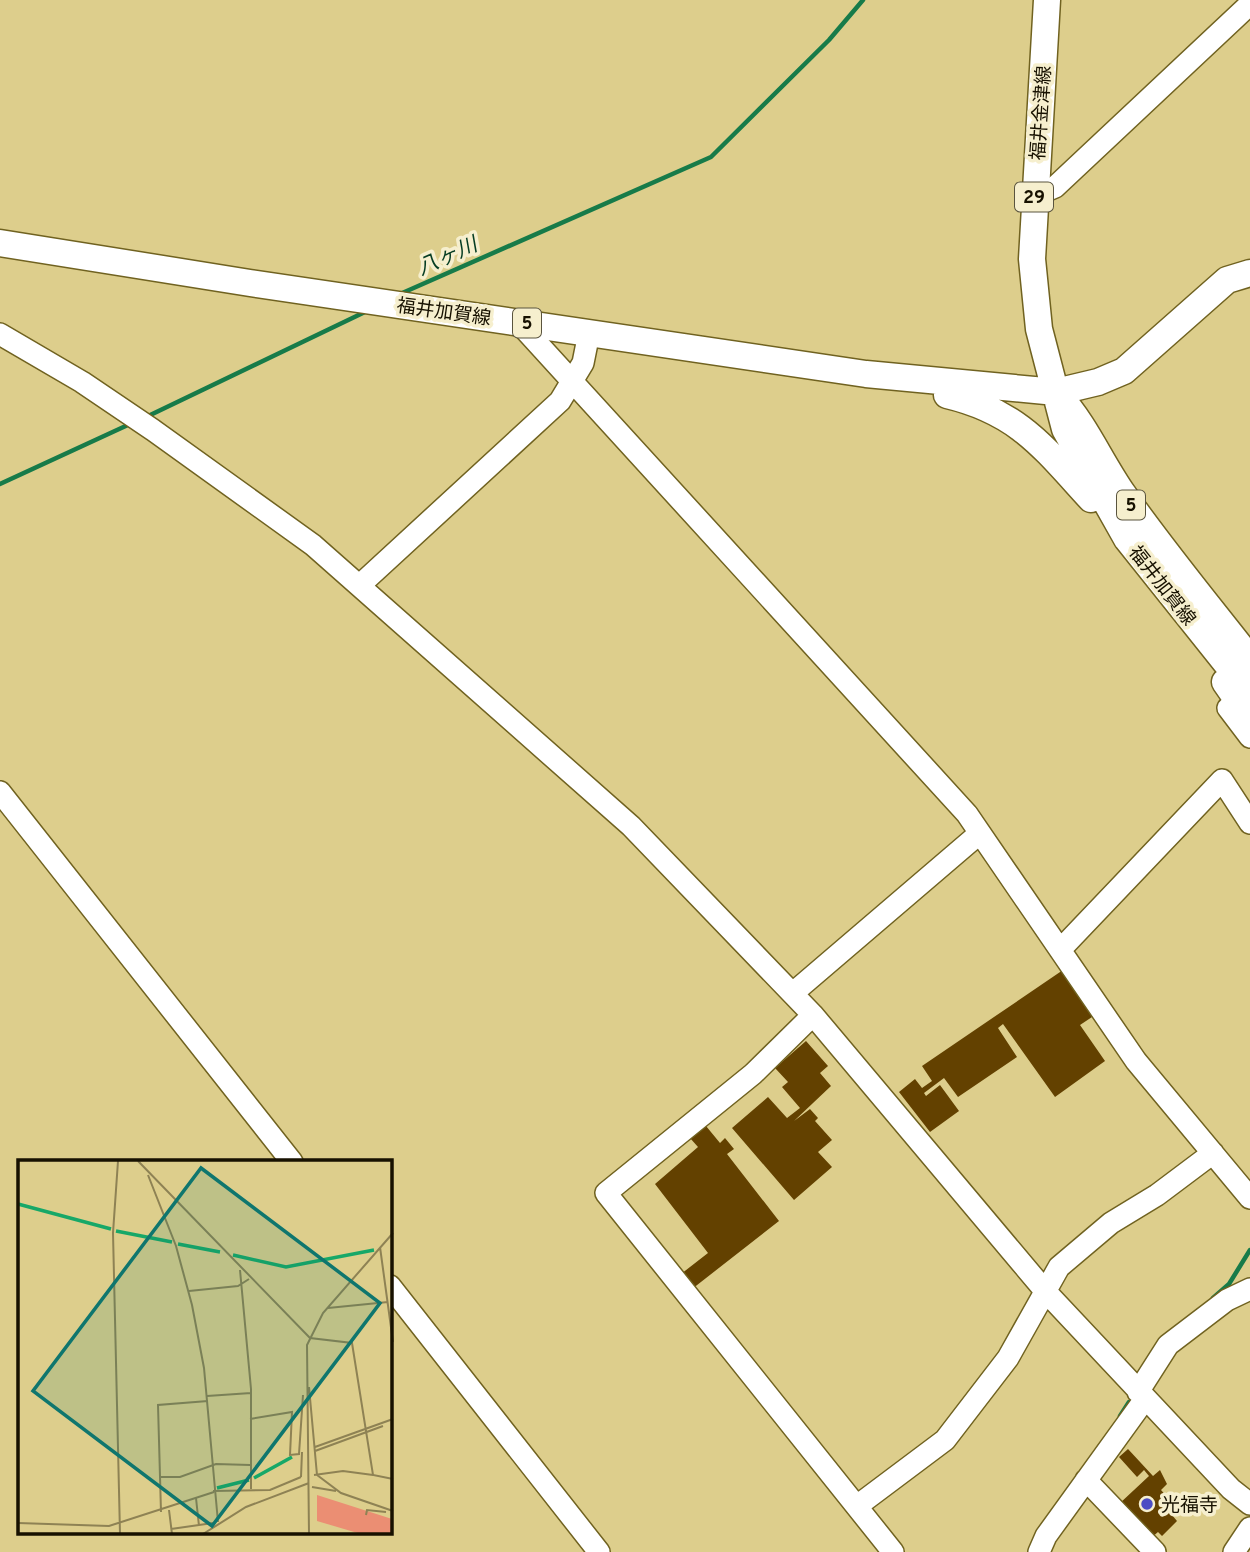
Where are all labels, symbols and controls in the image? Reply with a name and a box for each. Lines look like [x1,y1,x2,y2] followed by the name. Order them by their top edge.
[1027,65,1057,161] street label: 福井金津線
[1015,182,1053,212] road number: 29
[413,231,484,283] water label: 八ヶ川
[395,294,492,331] street label: 福井加賀線
[513,309,541,338] road number: 5
[1117,490,1145,520] road number: 5
[1123,541,1200,631] street label: 福井加賀線
[18,1160,392,1534] inset map
[1161,1494,1218,1518] place label: 光福寺
[1139,1496,1155,1512] marker: 光福寺

